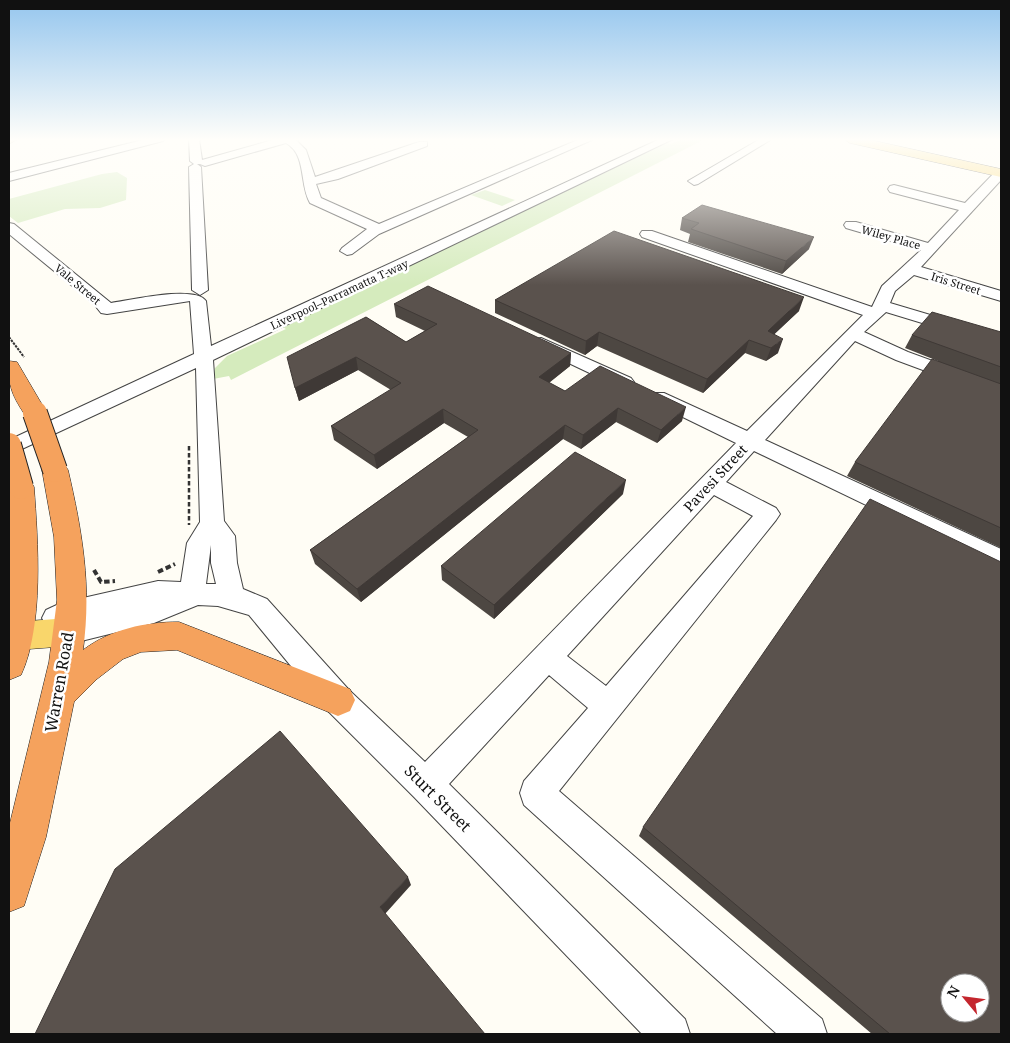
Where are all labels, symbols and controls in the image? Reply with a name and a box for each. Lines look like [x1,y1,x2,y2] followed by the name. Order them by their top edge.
[860,221,922,253] street label: Wiley Place
[268,255,411,333] street label: Liverpool–Parramatta T-way
[52,260,104,308] street label: Vale Street
[929,268,983,298] street label: Iris Street
[679,440,751,516] street label: Pavesi Street
[39,630,79,734] street label: Warren Road
[400,760,477,837] street label: Sturt Street
[940,973,990,1023] north arrow
[942,982,964,1001] text: N

